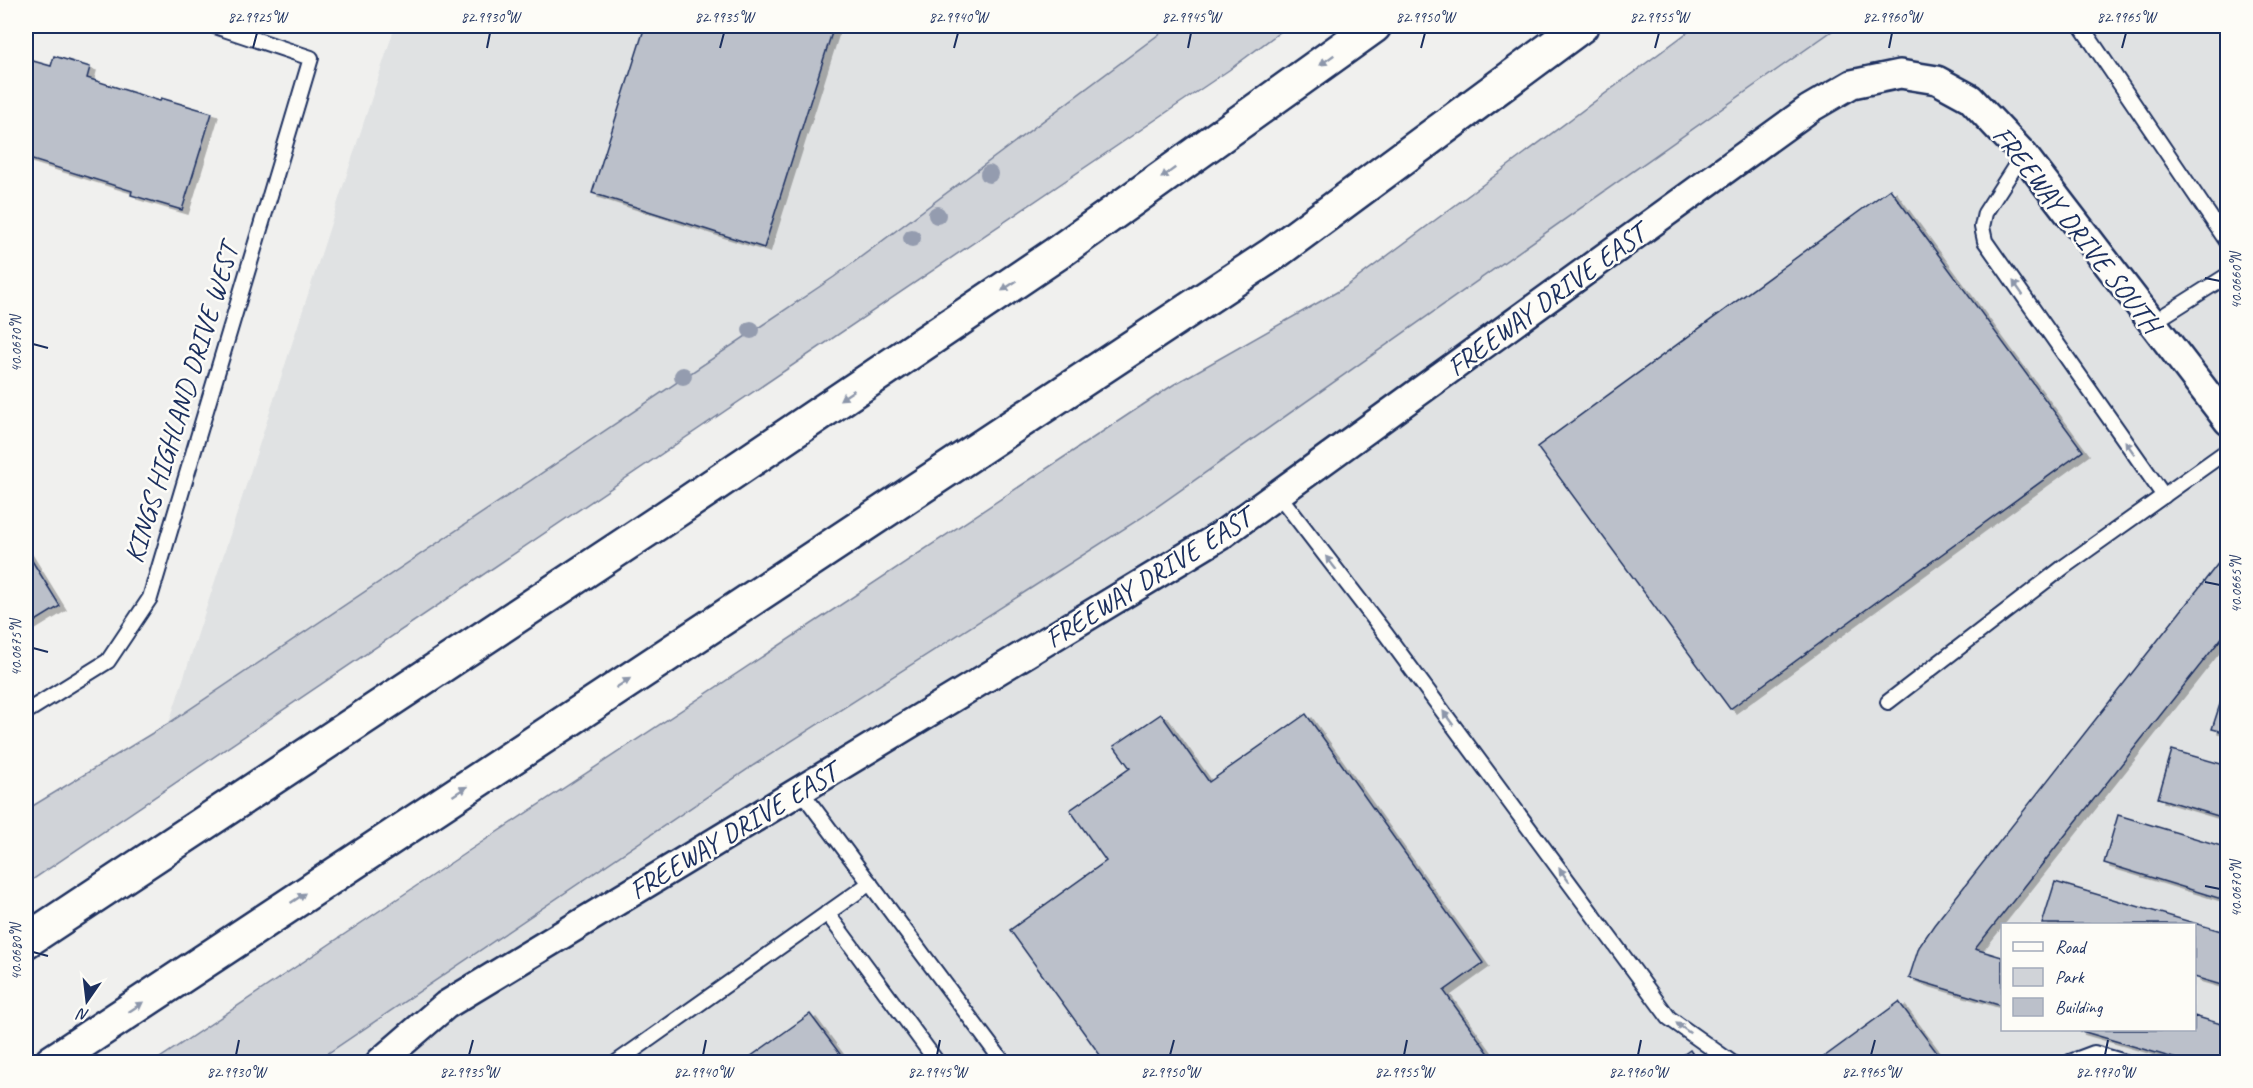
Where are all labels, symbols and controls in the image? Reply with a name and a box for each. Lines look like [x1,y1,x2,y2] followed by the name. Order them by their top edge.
[228,8,289,27] text: 82.9925°W
[461,8,522,27] text: 82.9930°W
[695,8,756,27] text: 82.9935°W
[929,8,990,27] text: 82.9940°W
[1162,8,1223,27] text: 82.9945°W
[1396,8,1457,27] text: 82.9950°W
[1630,8,1691,27] text: 82.9955°W
[1863,8,1924,27] text: 82.9960°W
[2097,8,2158,27] text: 82.9965°W
[1319,53,1334,65] one-way arrow
[1985,119,2171,343] street label: FREEWAY DRIVE SOUTH
[1161,167,1176,179] one-way arrow
[1440,212,1658,384] street label: FREEWAY DRIVE EAST
[116,233,248,567] street label: KINGS HIGHLAND DRIVE WEST
[2227,250,2246,309] text: 40.0660°N
[1001,280,1017,291] one-way arrow
[2012,281,2024,297] one-way arrow
[7,313,26,372] text: 40.0670°N
[840,389,856,401] one-way arrow
[2125,440,2136,456] one-way arrow
[1038,497,1264,656] street label: FREEWAY DRIVE EAST
[2227,554,2246,613] text: 40.0665°N
[1325,555,1337,570] one-way arrow
[7,617,26,676] text: 40.0675°N
[615,678,631,689] one-way arrow
[1442,711,1454,727] one-way arrow
[622,751,850,907] street label: FREEWAY DRIVE EAST
[452,785,469,796] one-way arrow
[2227,858,2246,917] text: 40.0670°N
[1558,868,1570,884] one-way arrow
[290,893,306,904] one-way arrow
[7,921,26,980] text: 40.0680°N
[2001,923,2196,1031] legend
[2055,936,2088,958] text: Road
[2055,966,2085,988] text: Park
[57,971,117,1031] north arrow
[2055,996,2104,1018] text: Building
[127,1001,143,1013] one-way arrow
[73,1003,91,1025] text: N
[1676,1022,1692,1034] one-way arrow
[207,1063,268,1082] text: 82.9930°W
[440,1063,501,1082] text: 82.9935°W
[674,1063,735,1082] text: 82.9940°W
[908,1063,969,1082] text: 82.9945°W
[1141,1063,1202,1082] text: 82.9950°W
[1375,1063,1436,1082] text: 82.9955°W
[1609,1063,1670,1082] text: 82.9960°W
[1842,1063,1903,1082] text: 82.9965°W
[2076,1063,2137,1082] text: 82.9970°W

